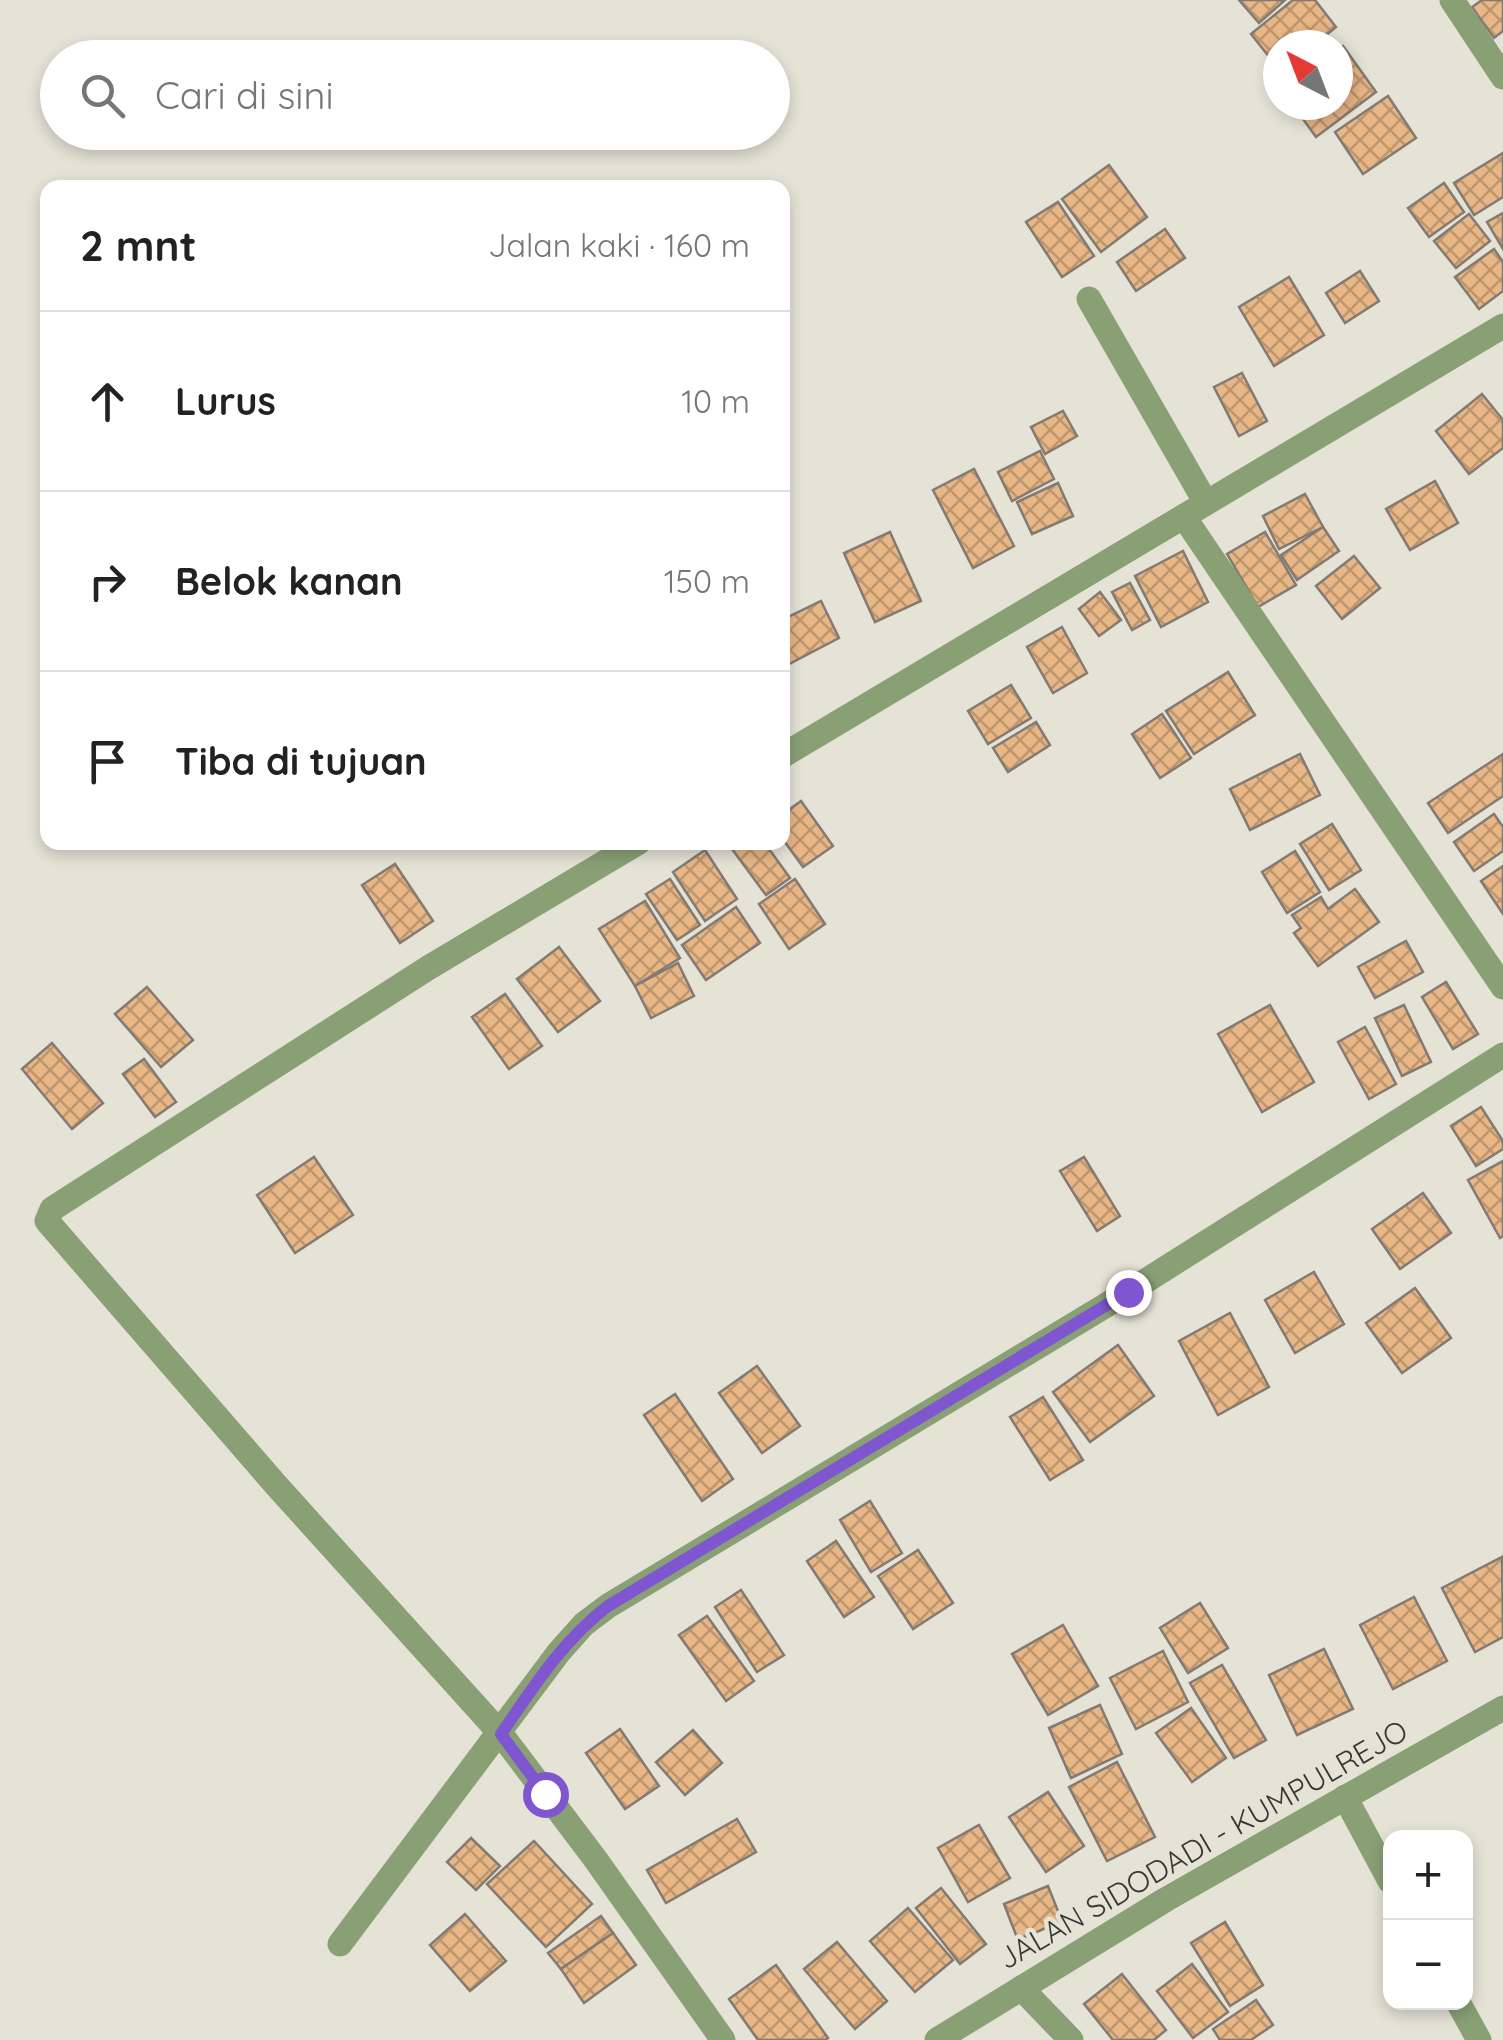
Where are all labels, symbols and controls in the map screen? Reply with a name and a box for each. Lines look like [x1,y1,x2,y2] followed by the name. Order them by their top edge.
[1263,30,1353,120] north arrow
[40,40,790,150] search box
[75,68,130,123] icon: search
[155,71,334,119] text: Cari di sini
[80,219,197,272] text: 2 mnt
[488,225,750,265] text: Jalan kaki · 160 m
[80,374,135,429] icon: ahead
[175,377,276,425] text: Lurus
[681,381,750,421] text: 10 m
[80,554,135,609] icon: right
[175,557,403,605] text: Belok kanan
[664,561,750,601] text: 150 m
[80,734,135,789] icon: arrive
[175,737,427,785] text: Tiba di tujuan
[1106,1270,1152,1316] route end
[991,1711,1414,1977] street label: JALAN SIDODADI - KUMPULREJO
[523,1772,569,1818] route start
[1383,1830,1473,2010] map controls
[1383,1830,1473,1920] button: +
[1383,1920,1473,2010] button: −

